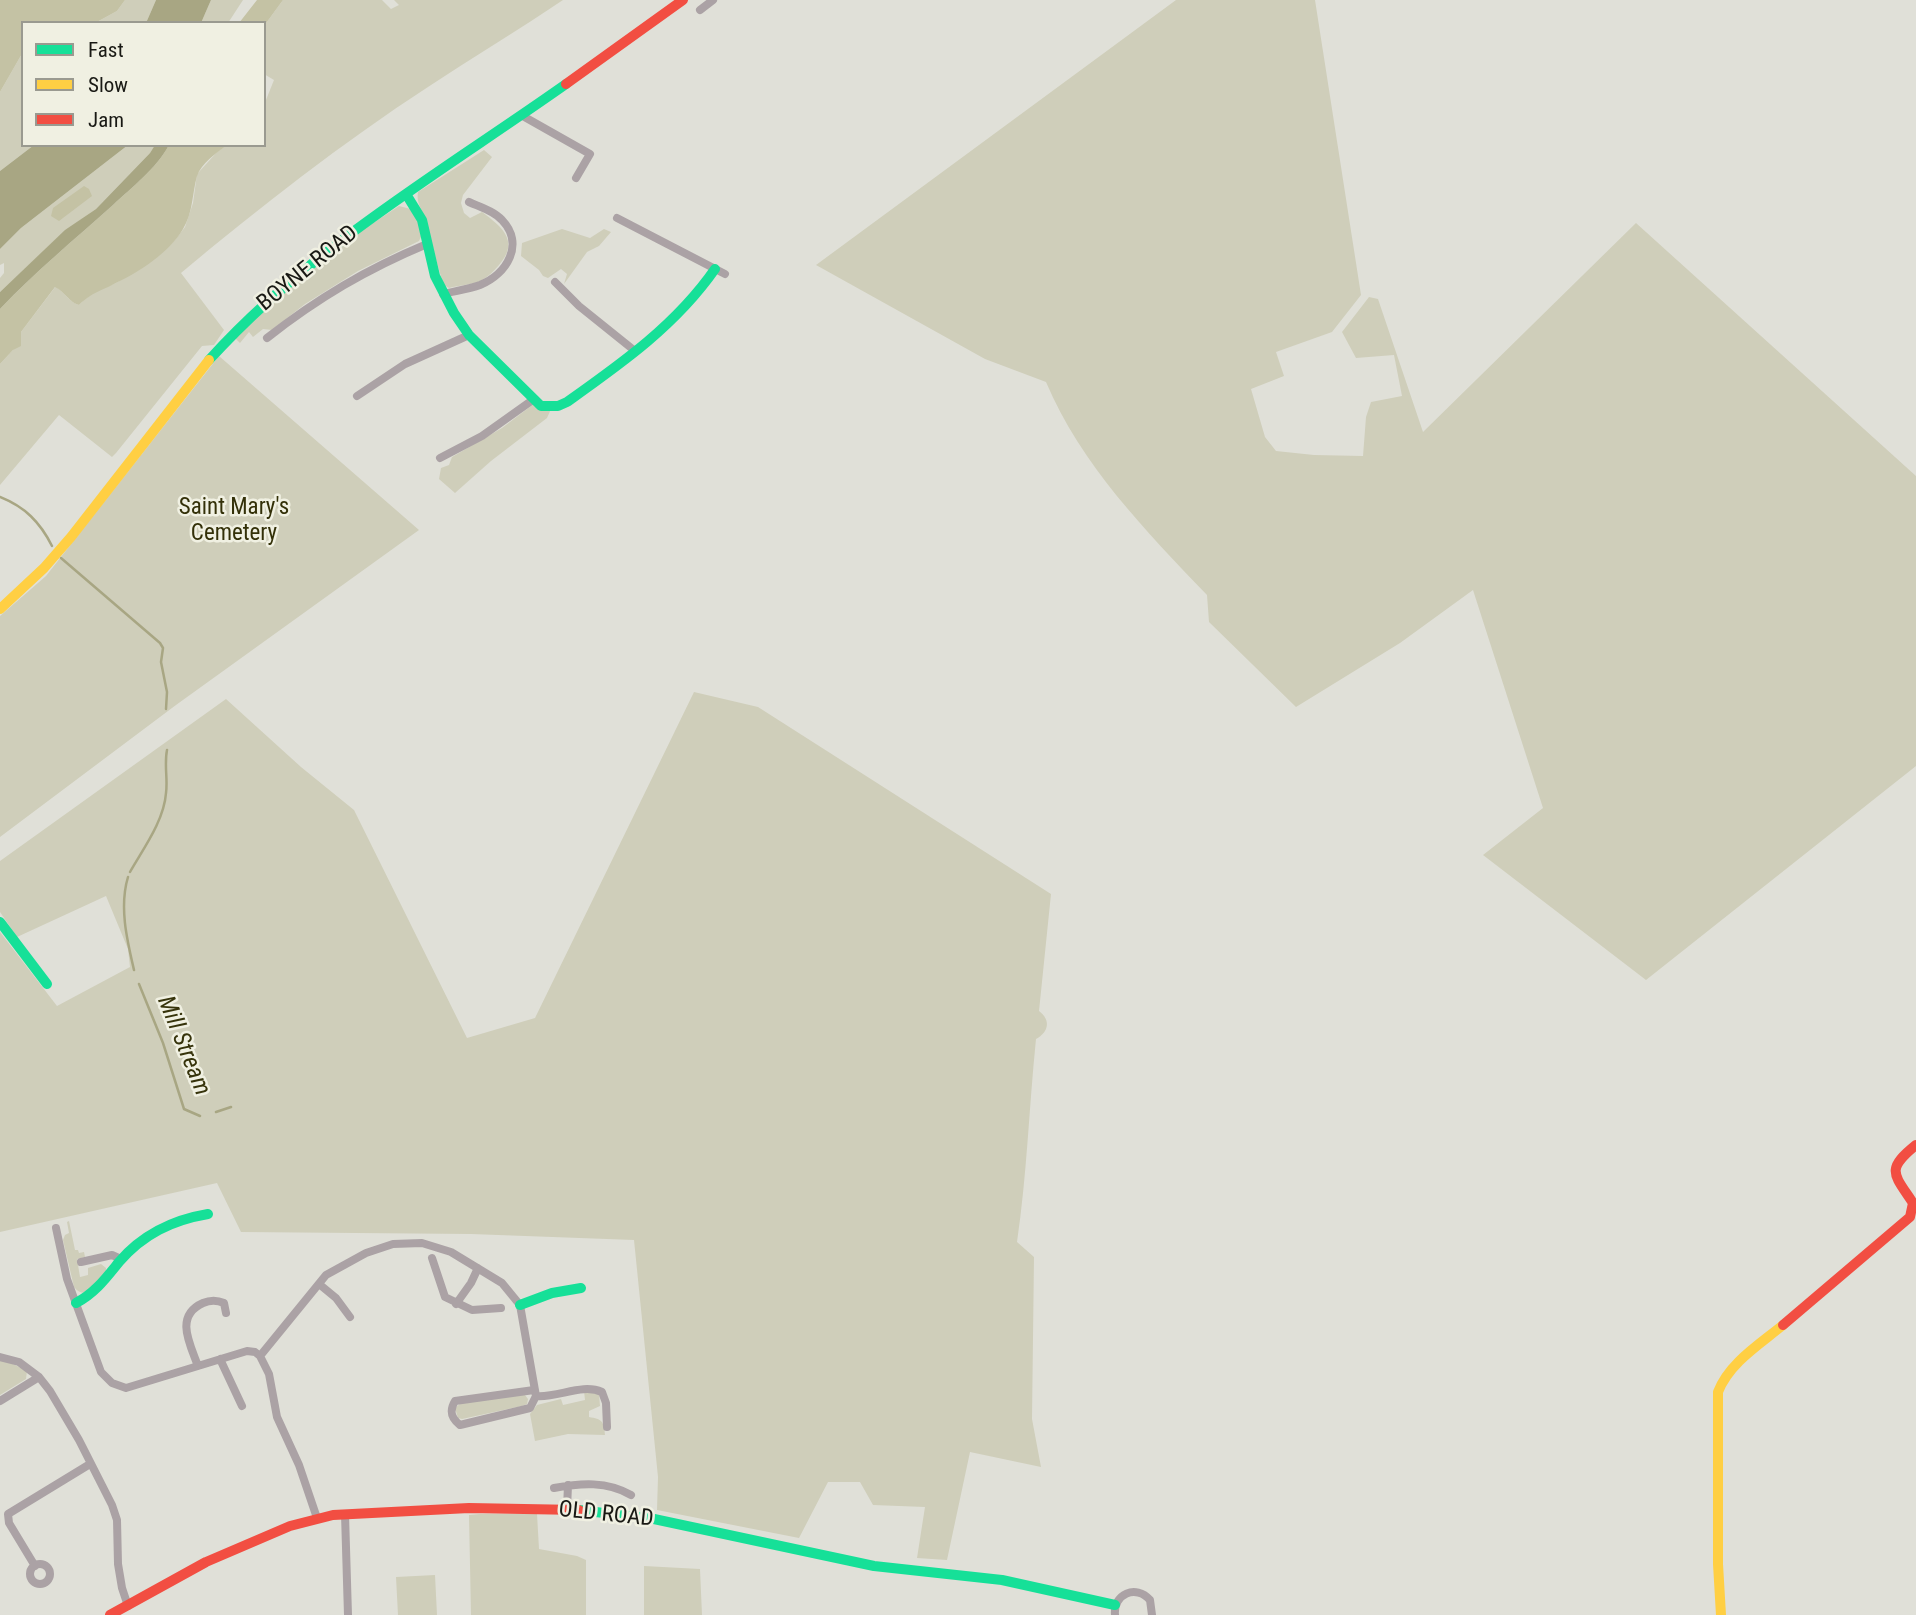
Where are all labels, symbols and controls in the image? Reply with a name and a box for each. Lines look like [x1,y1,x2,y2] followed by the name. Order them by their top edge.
[21,21,266,147] legend
[88,38,124,62] text: Fast
[88,73,128,97] text: Slow
[88,108,124,132] text: Jam
[252,220,364,318] street label: BOYNE ROAD
[179,494,289,548] park label: Saint Mary's Cemetery
[150,992,216,1100] water label: Mill Stream
[557,1496,655,1534] street label: OLD ROAD

